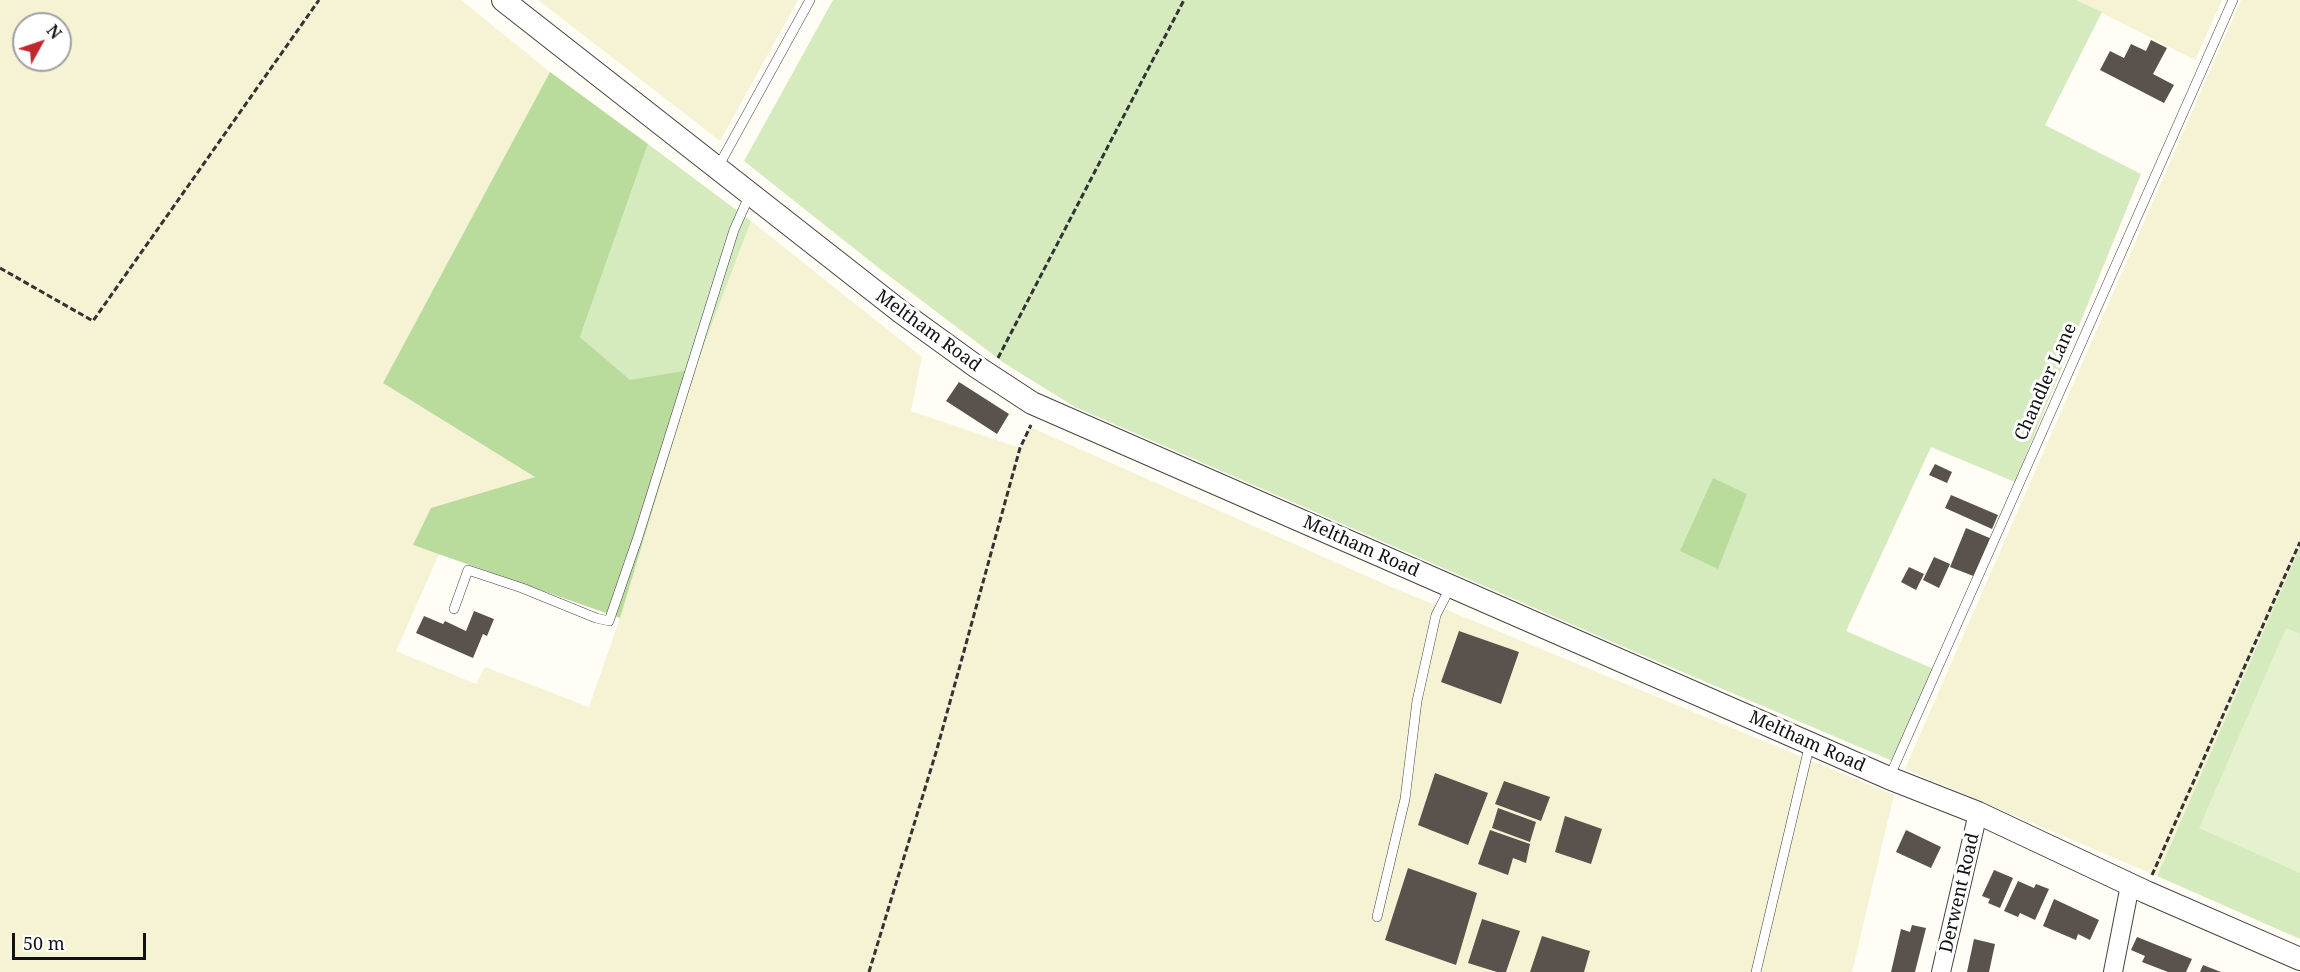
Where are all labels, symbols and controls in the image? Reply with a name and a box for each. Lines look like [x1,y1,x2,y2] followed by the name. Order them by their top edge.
[12,12,72,72] north arrow
[42,20,67,44] text: N
[871,286,985,376] street label: Meltham Road
[2010,320,2082,444] street label: Chandler Lane
[1299,512,1423,582] street label: Meltham Road
[1745,707,1869,777] street label: Meltham Road
[1936,831,1984,955] street label: Derwent Road
[15,921,148,959] scale bar
[23,931,65,955] text: 50 m

